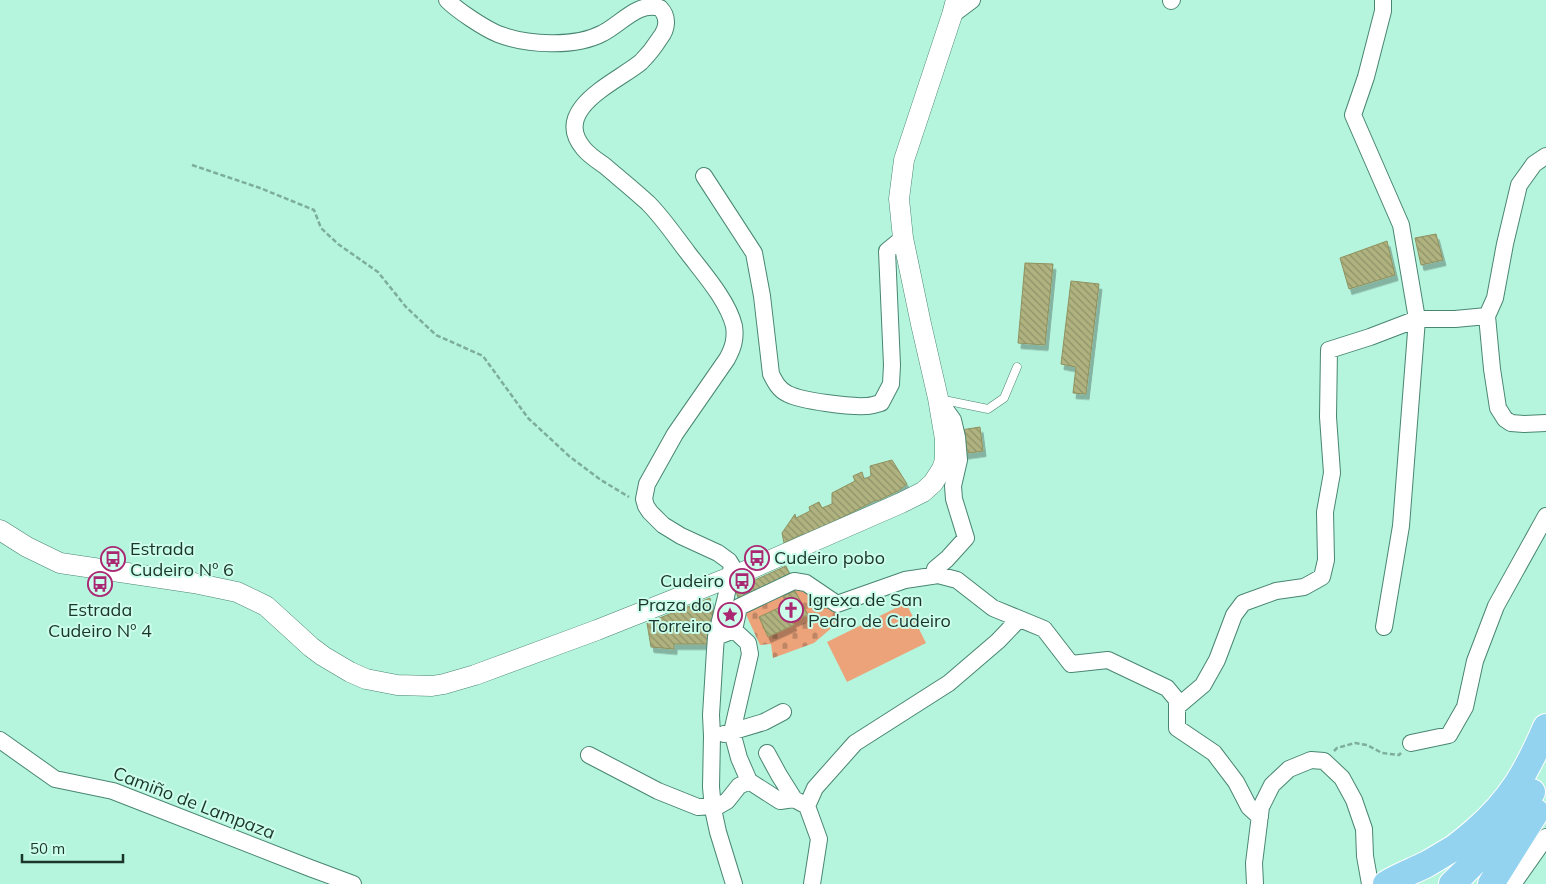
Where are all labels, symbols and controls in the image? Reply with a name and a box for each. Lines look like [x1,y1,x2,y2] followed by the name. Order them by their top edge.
[130,537,234,581] place label: Estrada Cudeiro Nº 6
[744,545,770,571] bus stop icon: Cudeiro pobo
[100,546,126,572] bus stop icon: Estrada Cudeiro Nº 6
[774,546,885,569] place label: Cudeiro pobo
[729,568,755,594] bus stop icon: Cudeiro
[660,569,724,592] place label: Cudeiro
[87,571,113,597] bus stop icon: Estrada Cudeiro Nº 4
[808,588,951,632] place label: Igrexa de San Pedro de Cudeiro
[637,593,712,637] place label: Praza do Torreiro
[778,597,804,623] church icon: Igrexa de San Pedro de Cudeiro
[48,598,152,642] place label: Estrada Cudeiro Nº 4
[717,602,743,628] place icon: Praza do Torreiro
[110,761,278,844] street label: Camiño de Lampaza
[22,832,124,864] scale bar
[30,839,65,858] text: 50 m

